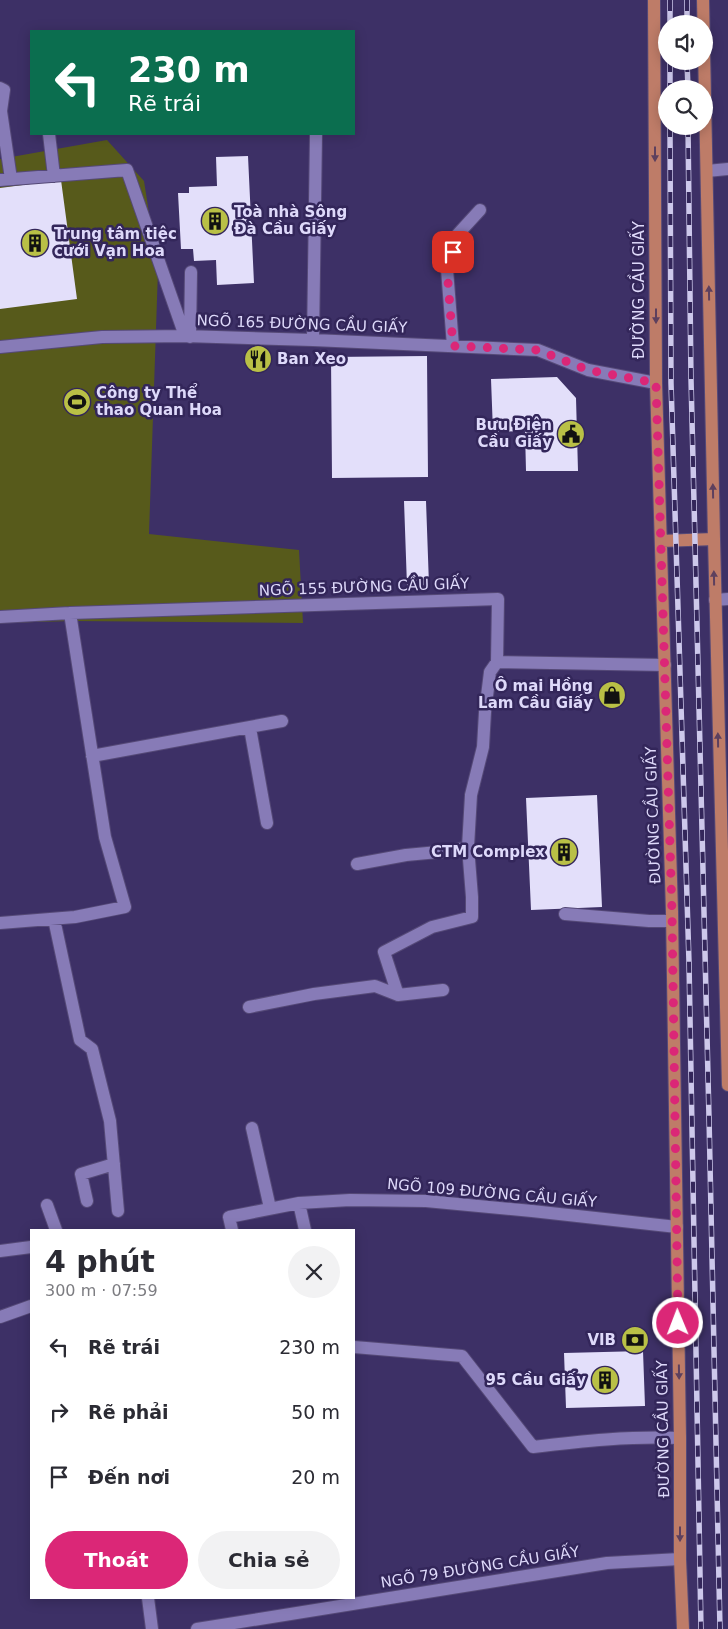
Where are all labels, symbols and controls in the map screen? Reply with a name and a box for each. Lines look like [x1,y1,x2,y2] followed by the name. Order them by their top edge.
[658,15,713,135] map controls
[658,15,713,70] button: sound
[45,50,110,115] icon: left
[128,50,250,90] text: 230 m
[658,80,713,135] button: search
[128,91,201,116] text: Rẽ trái
[651,146,659,162] one-way arrow
[234,203,347,238] place label: Toà nhà Sông Đà Cầu Giấy
[200,206,230,236] building icon: Toà nhà Sông Đà Cầu Giấy
[627,220,648,359] street label: ĐƯỜNG CẦU GIẤY
[54,225,177,260] place label: Trung tâm tiệc cưới Vạn Hoa
[20,228,50,258] building icon: Trung tâm tiệc cưới Vạn Hoa
[432,231,474,273] pin
[439,238,467,266] icon: arrive
[705,285,713,301] one-way arrow
[196,308,408,337] street label: NGÕ 165 ĐƯỜNG CẦU GIẤY
[652,308,660,324] one-way arrow
[243,344,273,374] restaurant icon: Ban Xeo
[277,350,346,368] place label: Ban Xeo
[96,383,222,419] place label: Công ty Thể thao Quan Hoa
[62,387,92,417] sports icon: Công ty Thể thao Quan Hoa
[475,416,552,451] place label: Bưu Điện Cầu Giấy
[556,419,586,449] public building icon: Bưu Điện Cầu Giấy
[708,482,716,498] one-way arrow
[710,569,718,585] one-way arrow
[258,571,470,600] street label: NGÕ 155 ĐƯỜNG CẦU GIẤY
[478,676,593,712] place label: Ô mai Hồng Lam Cầu Giấy
[597,680,627,710] shop icon: Ô mai Hồng Lam Cầu Giấy
[714,732,722,748] one-way arrow
[639,745,664,884] street label: ĐƯỜNG CẦU GIẤY
[549,837,579,867] building icon: CTM Complex
[431,843,545,861] place label: CTM Complex
[386,1172,599,1211] street label: NGÕ 109 ĐƯỜNG CẦU GIẤY
[45,1244,155,1279] text: 4 phút
[288,1246,340,1298] button: close
[45,1281,158,1300] text: 300 m · 07:59
[651,1296,703,1348] position arrow
[620,1325,650,1355] bank icon: VIB
[587,1331,616,1349] place label: VIB
[45,1333,73,1361] icon: left
[88,1336,160,1358] text: Rẽ trái
[279,1336,340,1358] text: 230 m
[650,1359,673,1498] street label: ĐƯỜNG CẦU GIẤY
[675,1364,683,1380] one-way arrow
[590,1365,620,1395] building icon: 95 Cầu Giấy
[486,1371,586,1389] place label: 95 Cầu Giấy
[45,1398,73,1426] icon: right
[88,1401,169,1423] text: Rẽ phải
[291,1401,340,1423] text: 50 m
[45,1463,73,1491] icon: arrive
[88,1466,170,1488] text: Đến nơi
[291,1466,340,1488] text: 20 m
[676,1527,684,1543] one-way arrow
[45,1531,188,1589] button: Thoát
[198,1531,340,1589] button: Chia sẻ
[379,1539,582,1592] street label: NGÕ 79 ĐƯỜNG CẦU GIẤY

